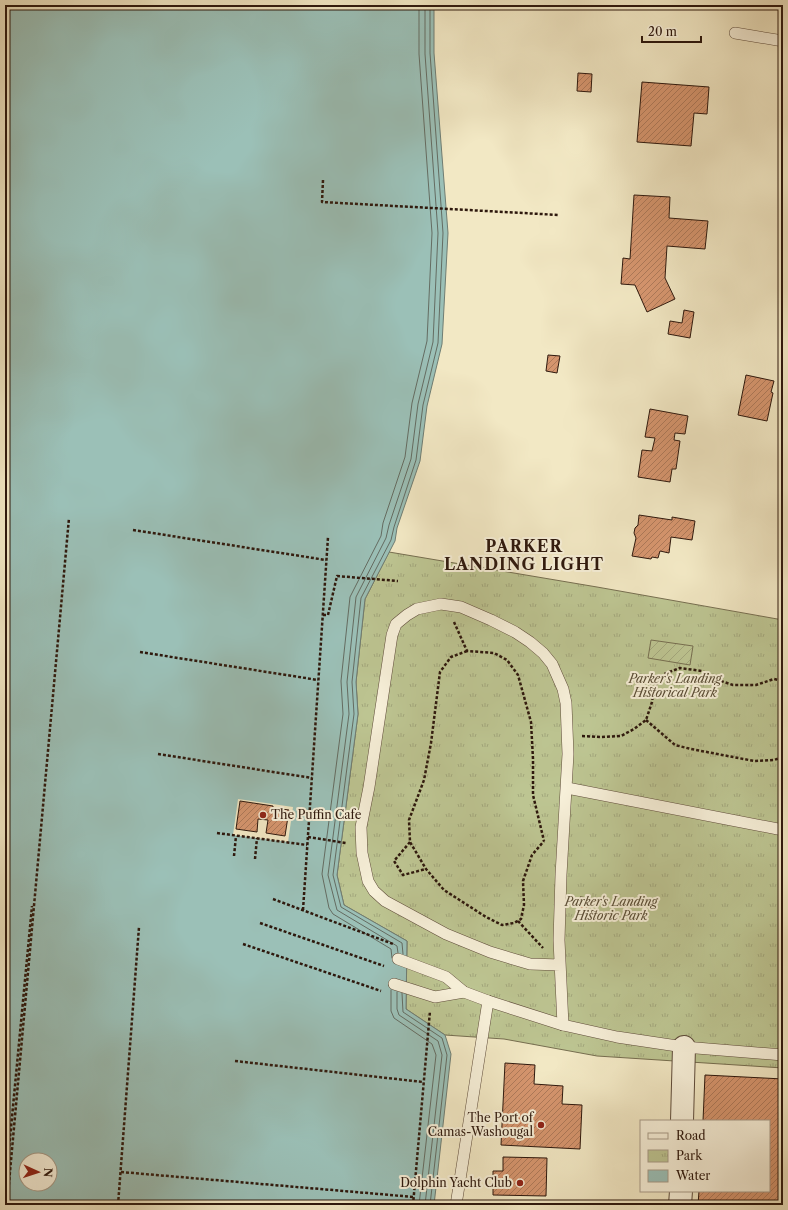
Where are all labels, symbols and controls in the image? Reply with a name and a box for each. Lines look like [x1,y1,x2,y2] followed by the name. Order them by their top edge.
[642,18,701,44] scale bar
[648,24,677,39] text: 20 m
[444,536,604,574] district label: PARKER LANDING LIGHT
[628,671,723,700] park label: Parker's Landing Historical Park
[271,807,362,822] place label: The Puffin Cafe
[258,810,268,820] marker: The Puffin Cafe
[564,894,659,923] park label: Parker's Landing Historic Park
[428,1110,535,1139] place label: The Port of Camas-Washougal
[536,1120,546,1130] marker: The Port of Camas-Washougal
[640,1120,770,1192] legend
[676,1128,706,1143] text: Road
[676,1148,703,1163] text: Park
[18,1152,58,1192] north arrow
[41,1167,55,1178] text: N
[675,1168,710,1183] text: Water
[400,1175,512,1190] place label: Dolphin Yacht Club
[515,1178,525,1188] marker: Dolphin Yacht Club

